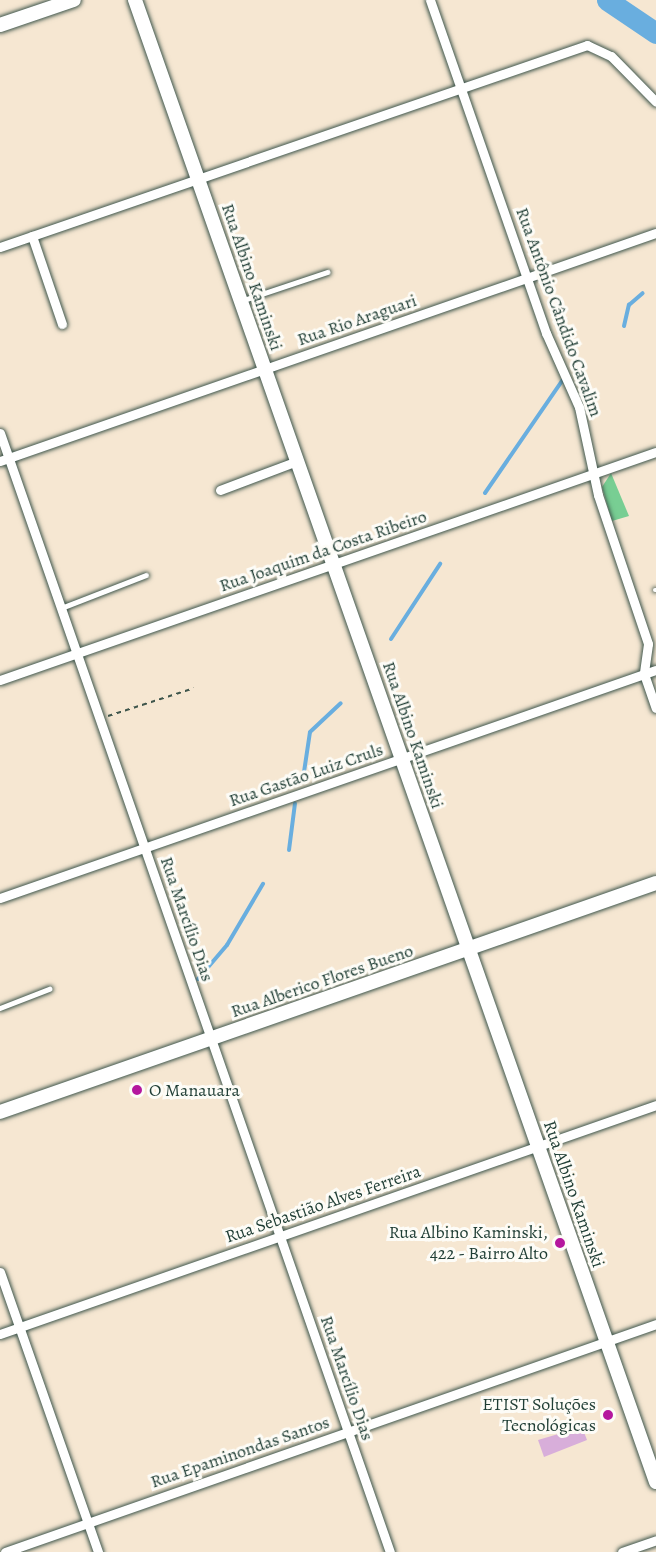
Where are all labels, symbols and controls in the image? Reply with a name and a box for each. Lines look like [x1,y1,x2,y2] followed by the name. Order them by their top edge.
[217,201,287,353] street label: Rua Albino Kaminski
[511,205,607,419] street label: Rua Antônio Cândido Cavalim
[294,289,420,351] street label: Rua Rio Araguari
[217,505,429,597] street label: Rua Joaquim da Costa Ribeiro
[378,659,448,811] street label: Rua Albino Kaminski
[226,739,386,811] street label: Rua Gastão Luiz Cruls
[156,854,218,984] street label: Rua Marcílio Dias
[228,940,416,1022] street label: Rua Alberico Flores Bueno
[149,1079,240,1101] place label: O Manauara
[130,1083,144,1097] marker: O Manauara
[539,1118,609,1270] street label: Rua Albino Kaminski
[222,1160,424,1248] street label: Rua Sebastião Alves Ferreira
[389,1222,548,1264] place label: Rua Albino Kaminski, 422 - Bairro Alto
[553,1236,567,1250] marker: Rua Albino Kaminski, 422 - Bairro Alto
[316,1313,378,1443] street label: Rua Marcílio Dias
[482,1394,596,1436] place label: ETIST Soluções Tecnológicas
[601,1408,615,1422] marker: ETIST Soluções Tecnológicas
[148,1411,332,1493] street label: Rua Epaminondas Santos

